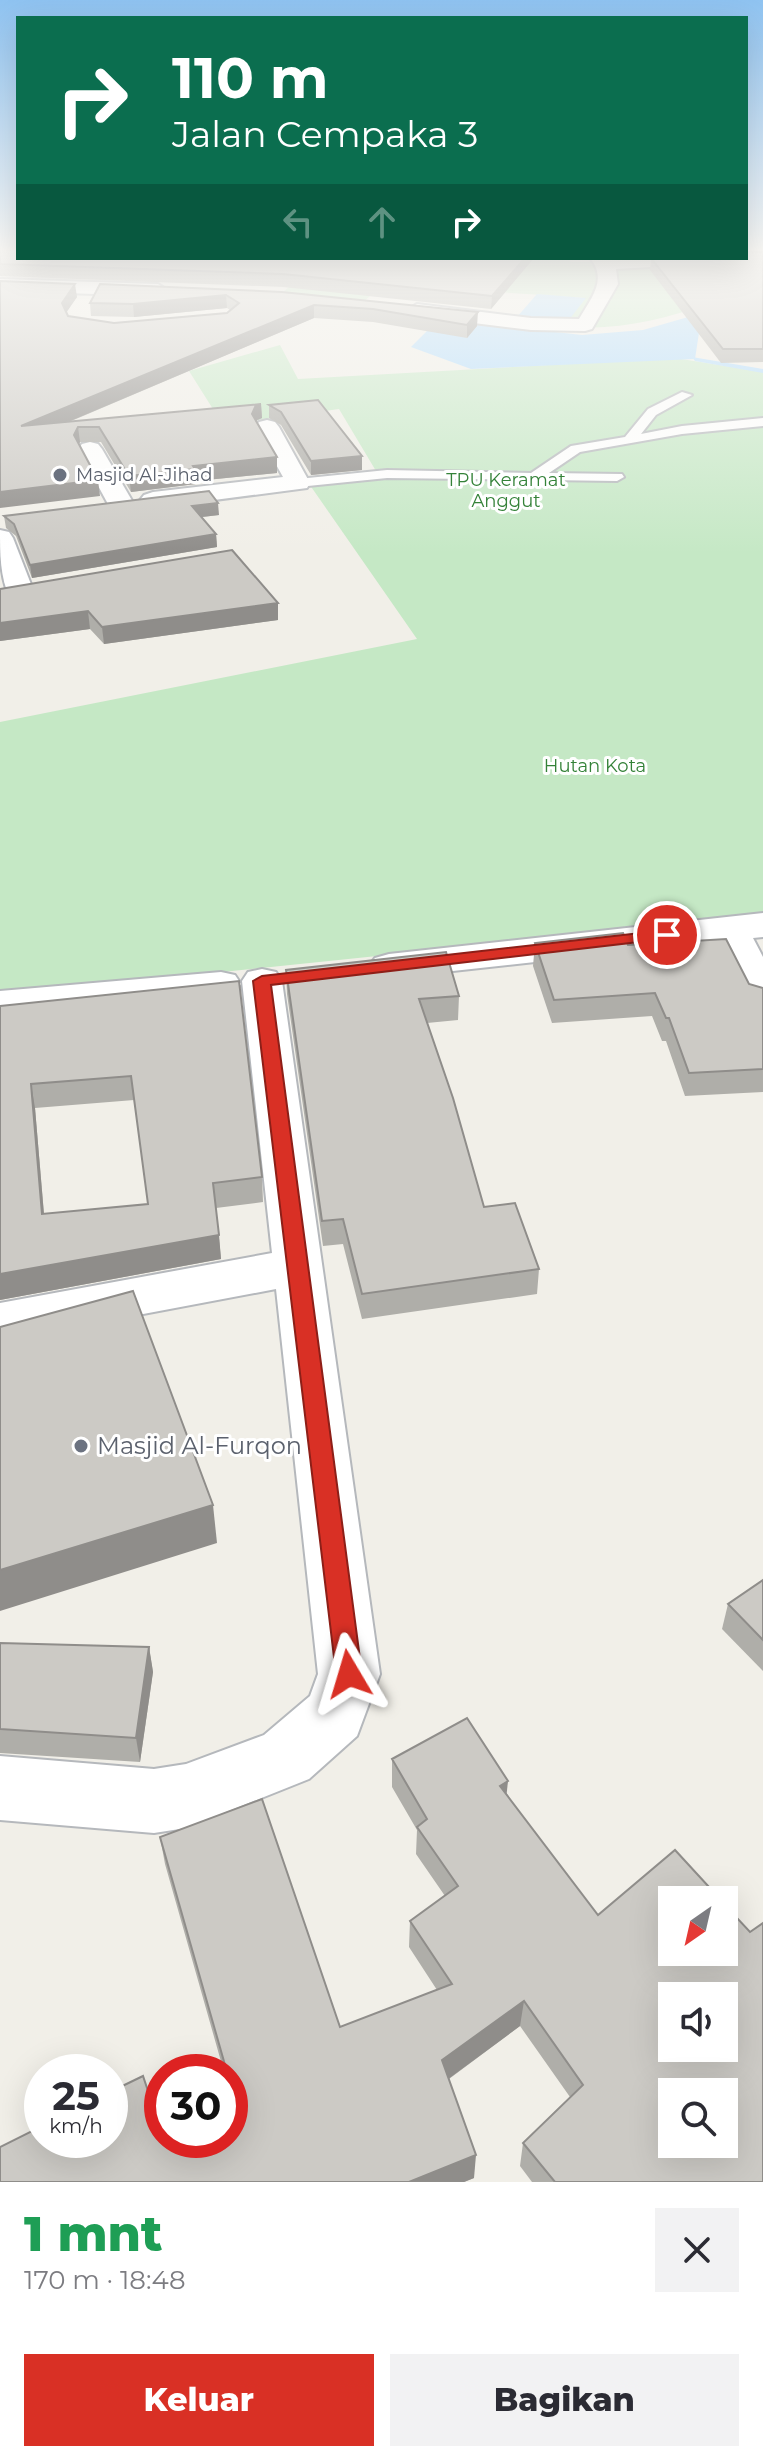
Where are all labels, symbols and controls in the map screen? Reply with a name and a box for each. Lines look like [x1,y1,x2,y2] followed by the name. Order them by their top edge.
[172,44,329,112] text: 110 m
[40,48,144,152] icon: right
[172,112,478,156] text: Jalan Cempaka 3
[276,200,320,244] icon: left
[360,200,404,244] icon: ahead
[444,200,488,244] icon: right
[76,464,212,486] place label: Masjid Al-Jihad
[51,466,69,484] marker: Masjid Al-Jihad
[446,469,566,512] park label: TPU Keramat Anggut
[544,755,646,777] park label: Hutan Kota
[633,901,701,969] pin
[645,913,689,957] icon: arrive
[97,1431,302,1460] place label: Masjid Al-Furqon
[72,1437,90,1455] marker: Masjid Al-Furqon
[307,1632,391,1716] position arrow
[658,1886,738,1966] north arrow
[658,1886,738,2158] map controls
[658,1982,738,2062] button: sound
[144,2054,248,2158] speed limit sign: 30
[52,2071,100,2120] text: 25
[658,2078,738,2158] button: search
[49,2114,103,2138] text: km/h
[24,2205,162,2263] text: 1 mnt
[655,2208,739,2292] button: close
[24,2264,186,2296] text: 170 m · 18:48
[24,2354,374,2446] button: Keluar
[390,2354,739,2446] button: Bagikan

